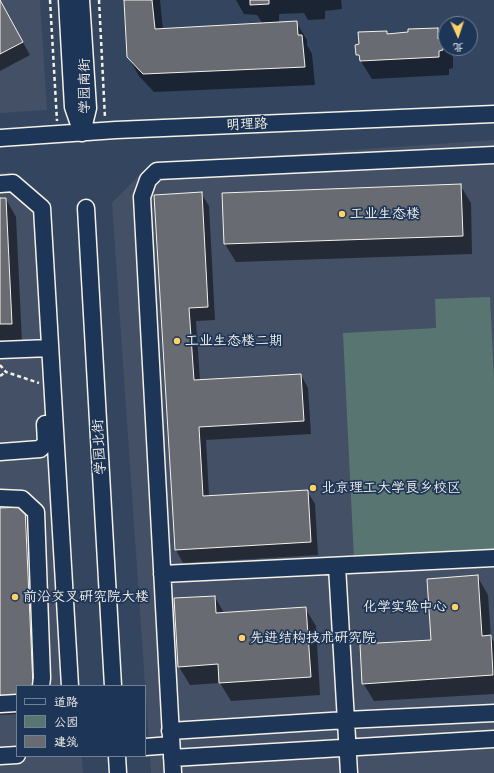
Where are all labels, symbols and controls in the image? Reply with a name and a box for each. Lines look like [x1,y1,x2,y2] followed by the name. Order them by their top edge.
[438,16,478,56] north arrow
[453,41,464,54] text: 北
[77,58,93,114] street label: 学园南街
[226,116,268,134] street label: 明理路
[350,206,420,222] place label: 工业生态楼
[337,209,347,219] marker: 工业生态楼
[185,333,283,349] place label: 工业生态楼二期
[172,336,182,346] marker: 工业生态楼二期
[90,419,110,475] street label: 学园北街
[321,480,461,496] place label: 北京理工大学良乡校区
[308,483,318,493] marker: 北京理工大学良乡校区
[23,589,149,605] place label: 前沿交叉研究院大楼
[10,592,20,602] marker: 前沿交叉研究院大楼
[363,599,447,615] place label: 化学实验中心
[450,602,460,612] marker: 化学实验中心
[250,630,376,646] place label: 先进结构技术研究院
[237,633,247,643] marker: 先进结构技术研究院
[16,685,146,757] legend
[54,695,78,709] text: 道路
[54,715,78,729] text: 公园
[54,735,78,749] text: 建筑

